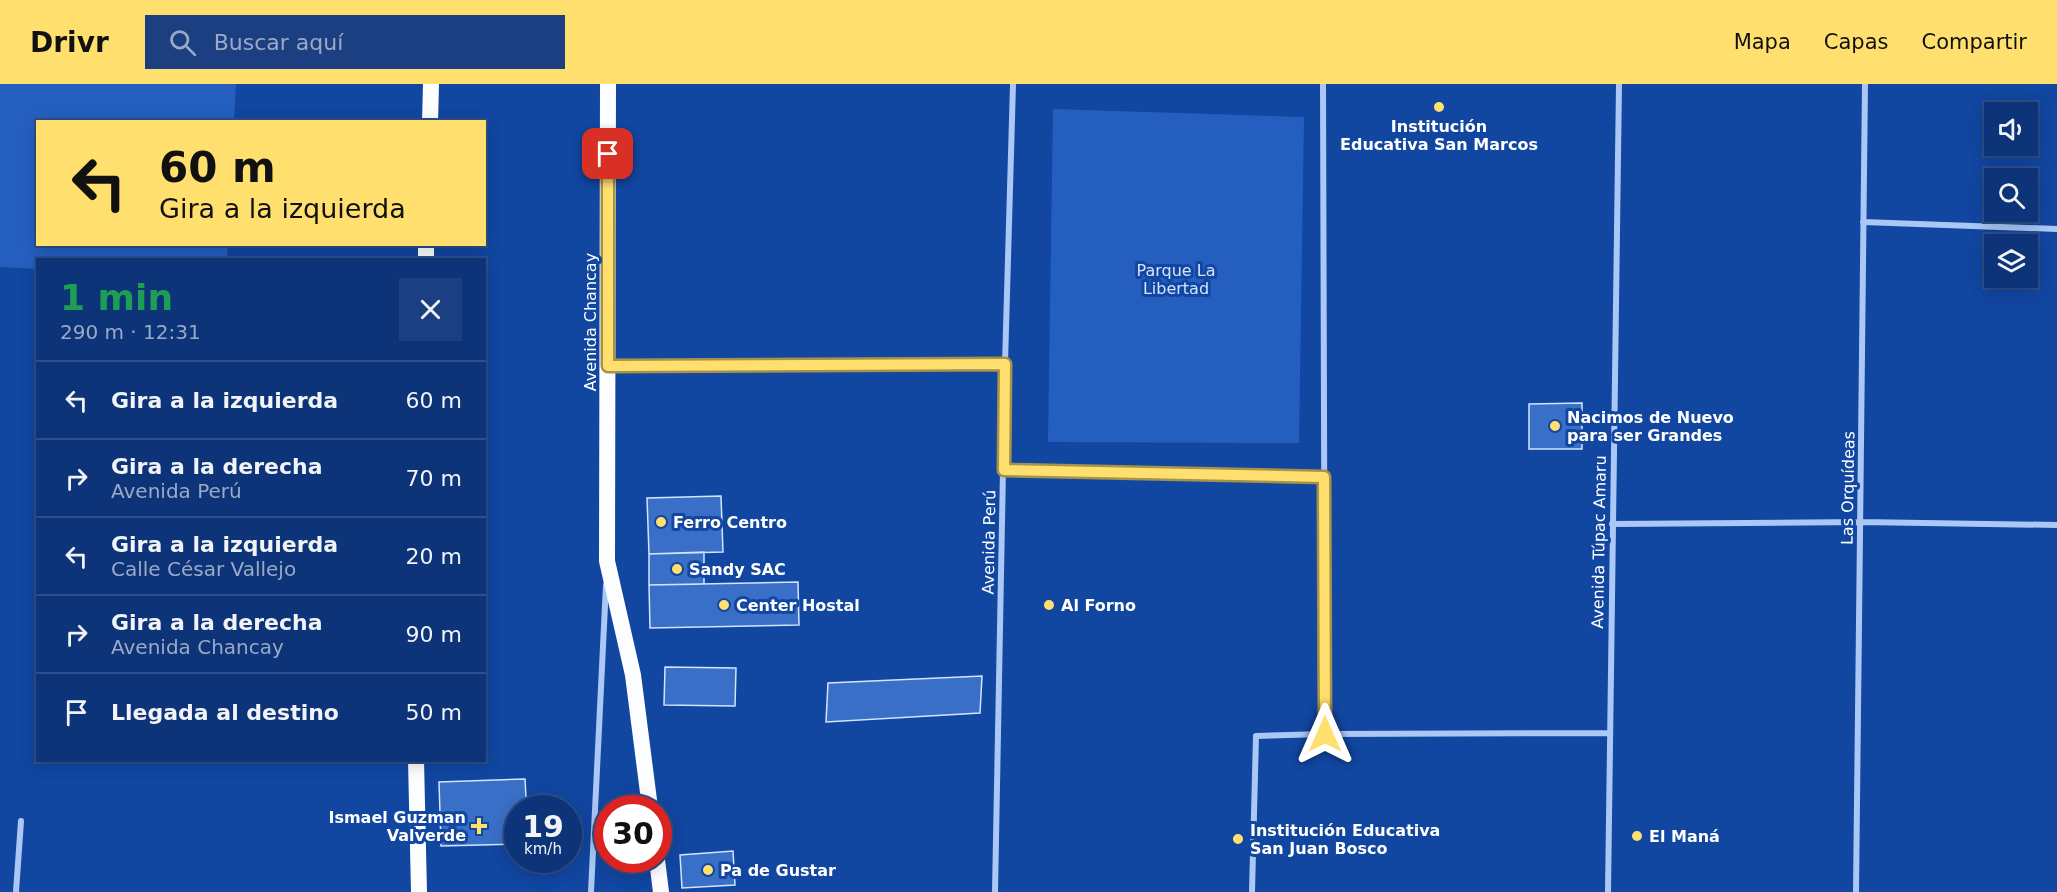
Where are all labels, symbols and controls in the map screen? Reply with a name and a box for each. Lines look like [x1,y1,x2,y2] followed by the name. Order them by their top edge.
[145,15,565,69] search box
[30,26,109,59] text: Drivr
[166,26,199,59] icon: search
[214,30,343,55] text: Buscar aquí
[1734,30,1791,54] text: Mapa
[1824,30,1888,54] text: Capas
[1921,30,2027,54] text: Compartir
[1432,100,1446,114] marker: Institución Educativa San Marcos
[1984,102,2038,288] map controls
[1984,102,2038,156] button: sound
[1340,117,1538,154] place label: Institución Educativa San Marcos
[582,128,633,179] pin
[591,137,624,170] icon: arrive
[159,143,276,192] text: 60 m
[60,144,138,222] icon: left
[1984,168,2038,222] button: search
[159,193,406,224] text: Gira a la izquierda
[1984,234,2038,288] button: layers
[581,253,600,391] street label: Avenida Chancay
[1137,261,1215,298] park label: Parque La Libertad
[60,277,173,318] text: 1 min
[399,278,462,341] button: close
[60,320,201,344] text: 290 m · 12:31
[60,384,93,417] icon: left
[111,388,338,413] text: Gira a la izquierda
[406,388,462,413] text: 60 m
[1567,408,1734,445] place label: Nacimos de Nuevo para ser Grandes
[1548,419,1562,433] marker: Nacimos de Nuevo para ser Grandes
[1838,431,1858,545] street label: Las Orquídeas
[111,454,323,479] text: Gira a la derecha
[1588,455,1610,629] street label: Avenida Túpac Amaru
[60,462,93,495] icon: right
[406,466,462,491] text: 70 m
[111,479,242,503] text: Avenida Perú
[979,490,999,594] street label: Avenida Perú
[673,513,787,532] place label: Ferro Centro
[654,515,668,529] marker: Ferro Centro
[111,532,338,557] text: Gira a la izquierda
[60,540,93,573] icon: left
[406,544,462,569] text: 20 m
[111,557,296,581] text: Calle César Vallejo
[689,560,786,579] place label: Sandy SAC
[670,562,684,576] marker: Sandy SAC
[736,596,860,615] place label: Center Hostal
[1061,596,1136,615] place label: Al Forno
[717,598,731,612] marker: Center Hostal
[1042,598,1056,612] marker: Al Forno
[111,610,323,635] text: Gira a la derecha
[60,618,93,651] icon: right
[406,622,462,647] text: 90 m
[111,635,284,659] text: Avenida Chancay
[60,696,93,729] icon: arrive
[111,700,339,725] text: Llegada al destino
[406,700,462,725] text: 50 m
[1293,702,1357,766] position arrow
[594,795,672,873] speed limit sign: 30
[328,808,466,845] place label: Ismael Guzman Valverde
[522,809,564,844] text: 19
[470,817,488,835] marker: Ismael Guzman Valverde
[1250,821,1440,858] place label: Institución Educativa San Juan Bosco
[1649,827,1720,846] place label: El Maná
[1630,829,1644,843] marker: El Maná
[1231,832,1245,846] marker: Institución Educativa San Juan Bosco
[524,840,562,858] text: km/h
[720,861,836,880] place label: Pa de Gustar
[701,863,715,877] marker: Pa de Gustar

